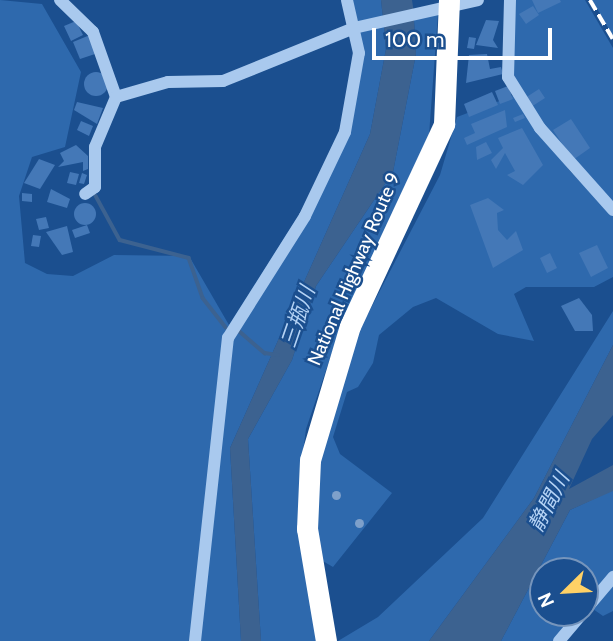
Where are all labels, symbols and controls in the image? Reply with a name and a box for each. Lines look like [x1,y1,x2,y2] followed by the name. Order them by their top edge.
[375,14,555,58] scale bar
[385,27,444,52] text: 100 m
[303,169,405,369] street label: National Highway Route 9
[276,283,320,351] water label: 三瓶川
[523,468,575,536] water label: 静間川
[529,557,599,627] north arrow
[533,589,559,611] text: N

